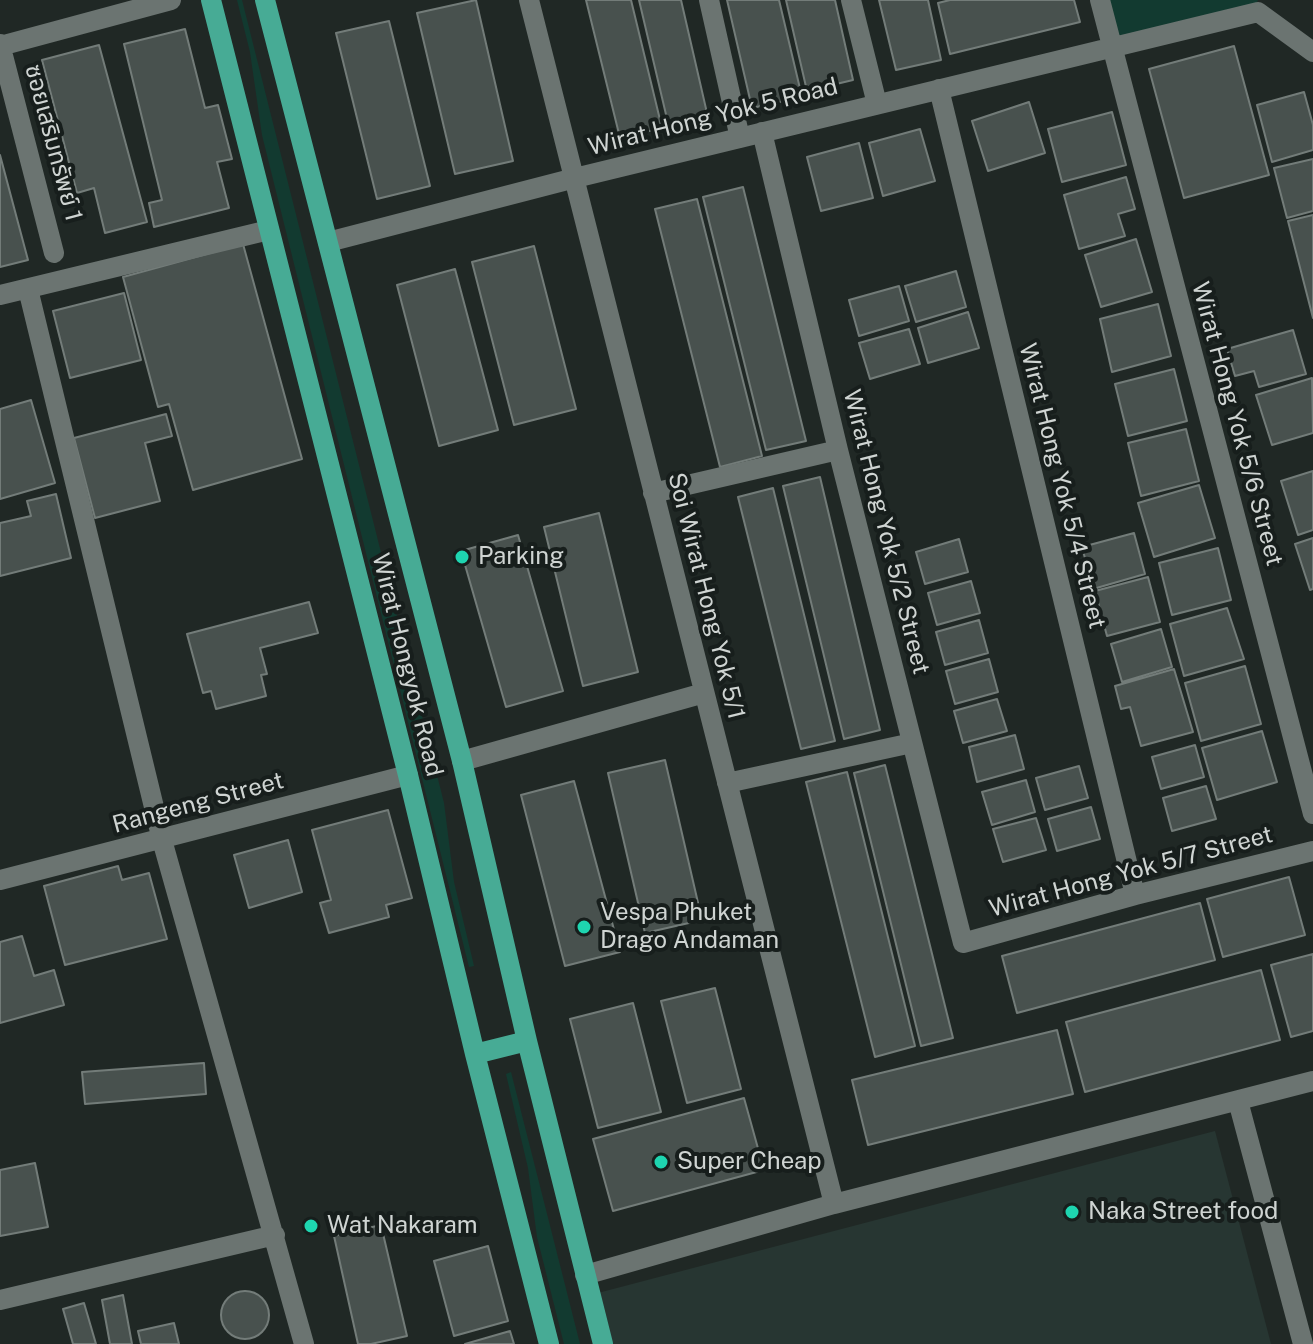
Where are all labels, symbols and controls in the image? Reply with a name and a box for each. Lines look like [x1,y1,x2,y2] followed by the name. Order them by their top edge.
[18,61,88,225] street label: ซอยเสริมทรัพย์ 1
[585,72,841,162] street label: Wirat Hong Yok 5 Road
[1185,279,1289,569] street label: Wirat Hong Yok 5/6 Street
[1013,340,1111,632] street label: Wirat Hong Yok 5/4 Street
[837,387,935,677] street label: Wirat Hong Yok 5/2 Street
[661,470,751,722] street label: Soi Wirat Hong Yok 5/1
[478,543,564,571] place label: Parking
[453,548,471,566] marker: Parking
[365,551,449,779] street label: Wirat Hongyok Road
[109,766,287,840] street label: Rangeng Street
[986,820,1276,924] street label: Wirat Hong Yok 5/7 Street
[600,899,779,955] place label: Vespa Phuket Drago Andaman
[575,918,593,936] marker: Vespa Phuket Drago Andaman
[677,1148,822,1176] place label: Super Cheap
[652,1153,670,1171] marker: Super Cheap
[1088,1198,1278,1226] place label: Naka Street food
[1063,1203,1081,1221] marker: Naka Street food
[327,1212,477,1240] place label: Wat Nakaram
[302,1217,320,1235] marker: Wat Nakaram

